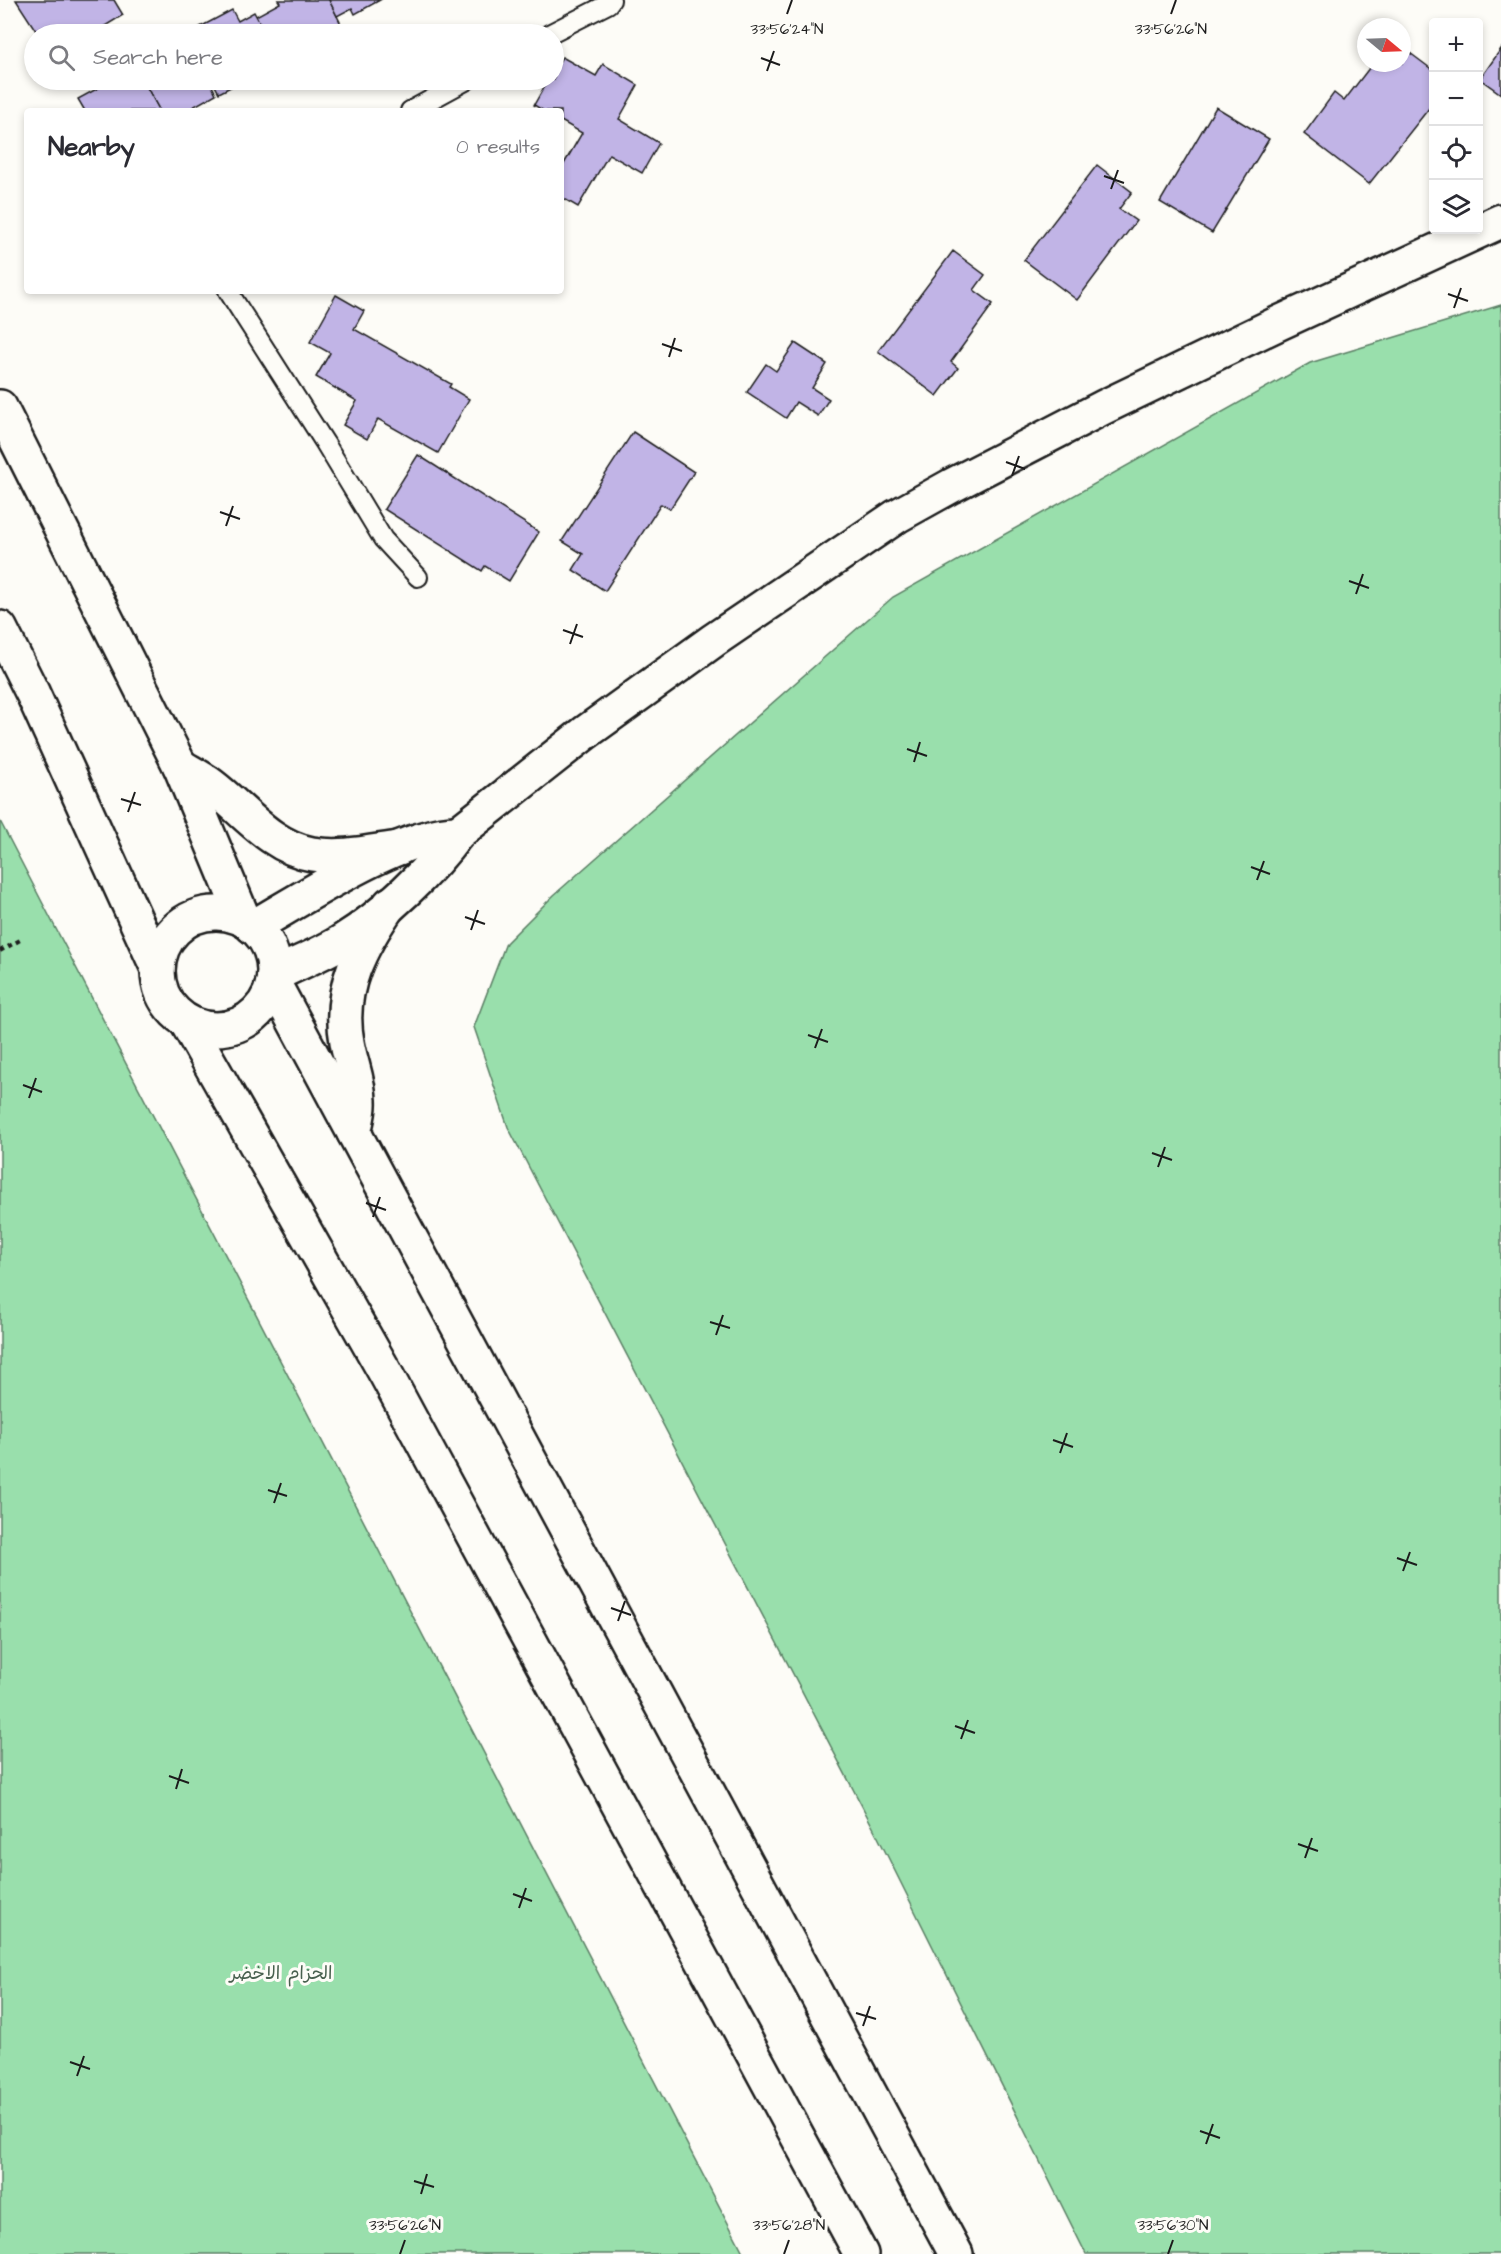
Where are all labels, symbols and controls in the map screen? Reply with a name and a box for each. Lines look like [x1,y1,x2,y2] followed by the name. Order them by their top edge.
[1357,18,1411,72] north arrow
[1429,18,1483,234] map controls
[1429,18,1483,72] button: +
[751,19,823,40] text: 33°56'24"N
[1135,19,1207,40] text: 33°56'26"N
[24,24,564,90] search box
[45,41,78,74] icon: search
[93,42,223,73] text: Search here
[1429,72,1483,126] button: −
[1429,126,1483,180] button: locate
[48,129,135,165] text: Nearby
[456,133,540,161] text: 0 results
[1429,180,1483,234] button: layers
[228,1961,332,1987] park label: الحزام الاخضر
[369,2215,441,2236] text: 33°56'26"N
[753,2215,825,2236] text: 33°56'28"N
[1137,2215,1209,2236] text: 33°56'30"N

